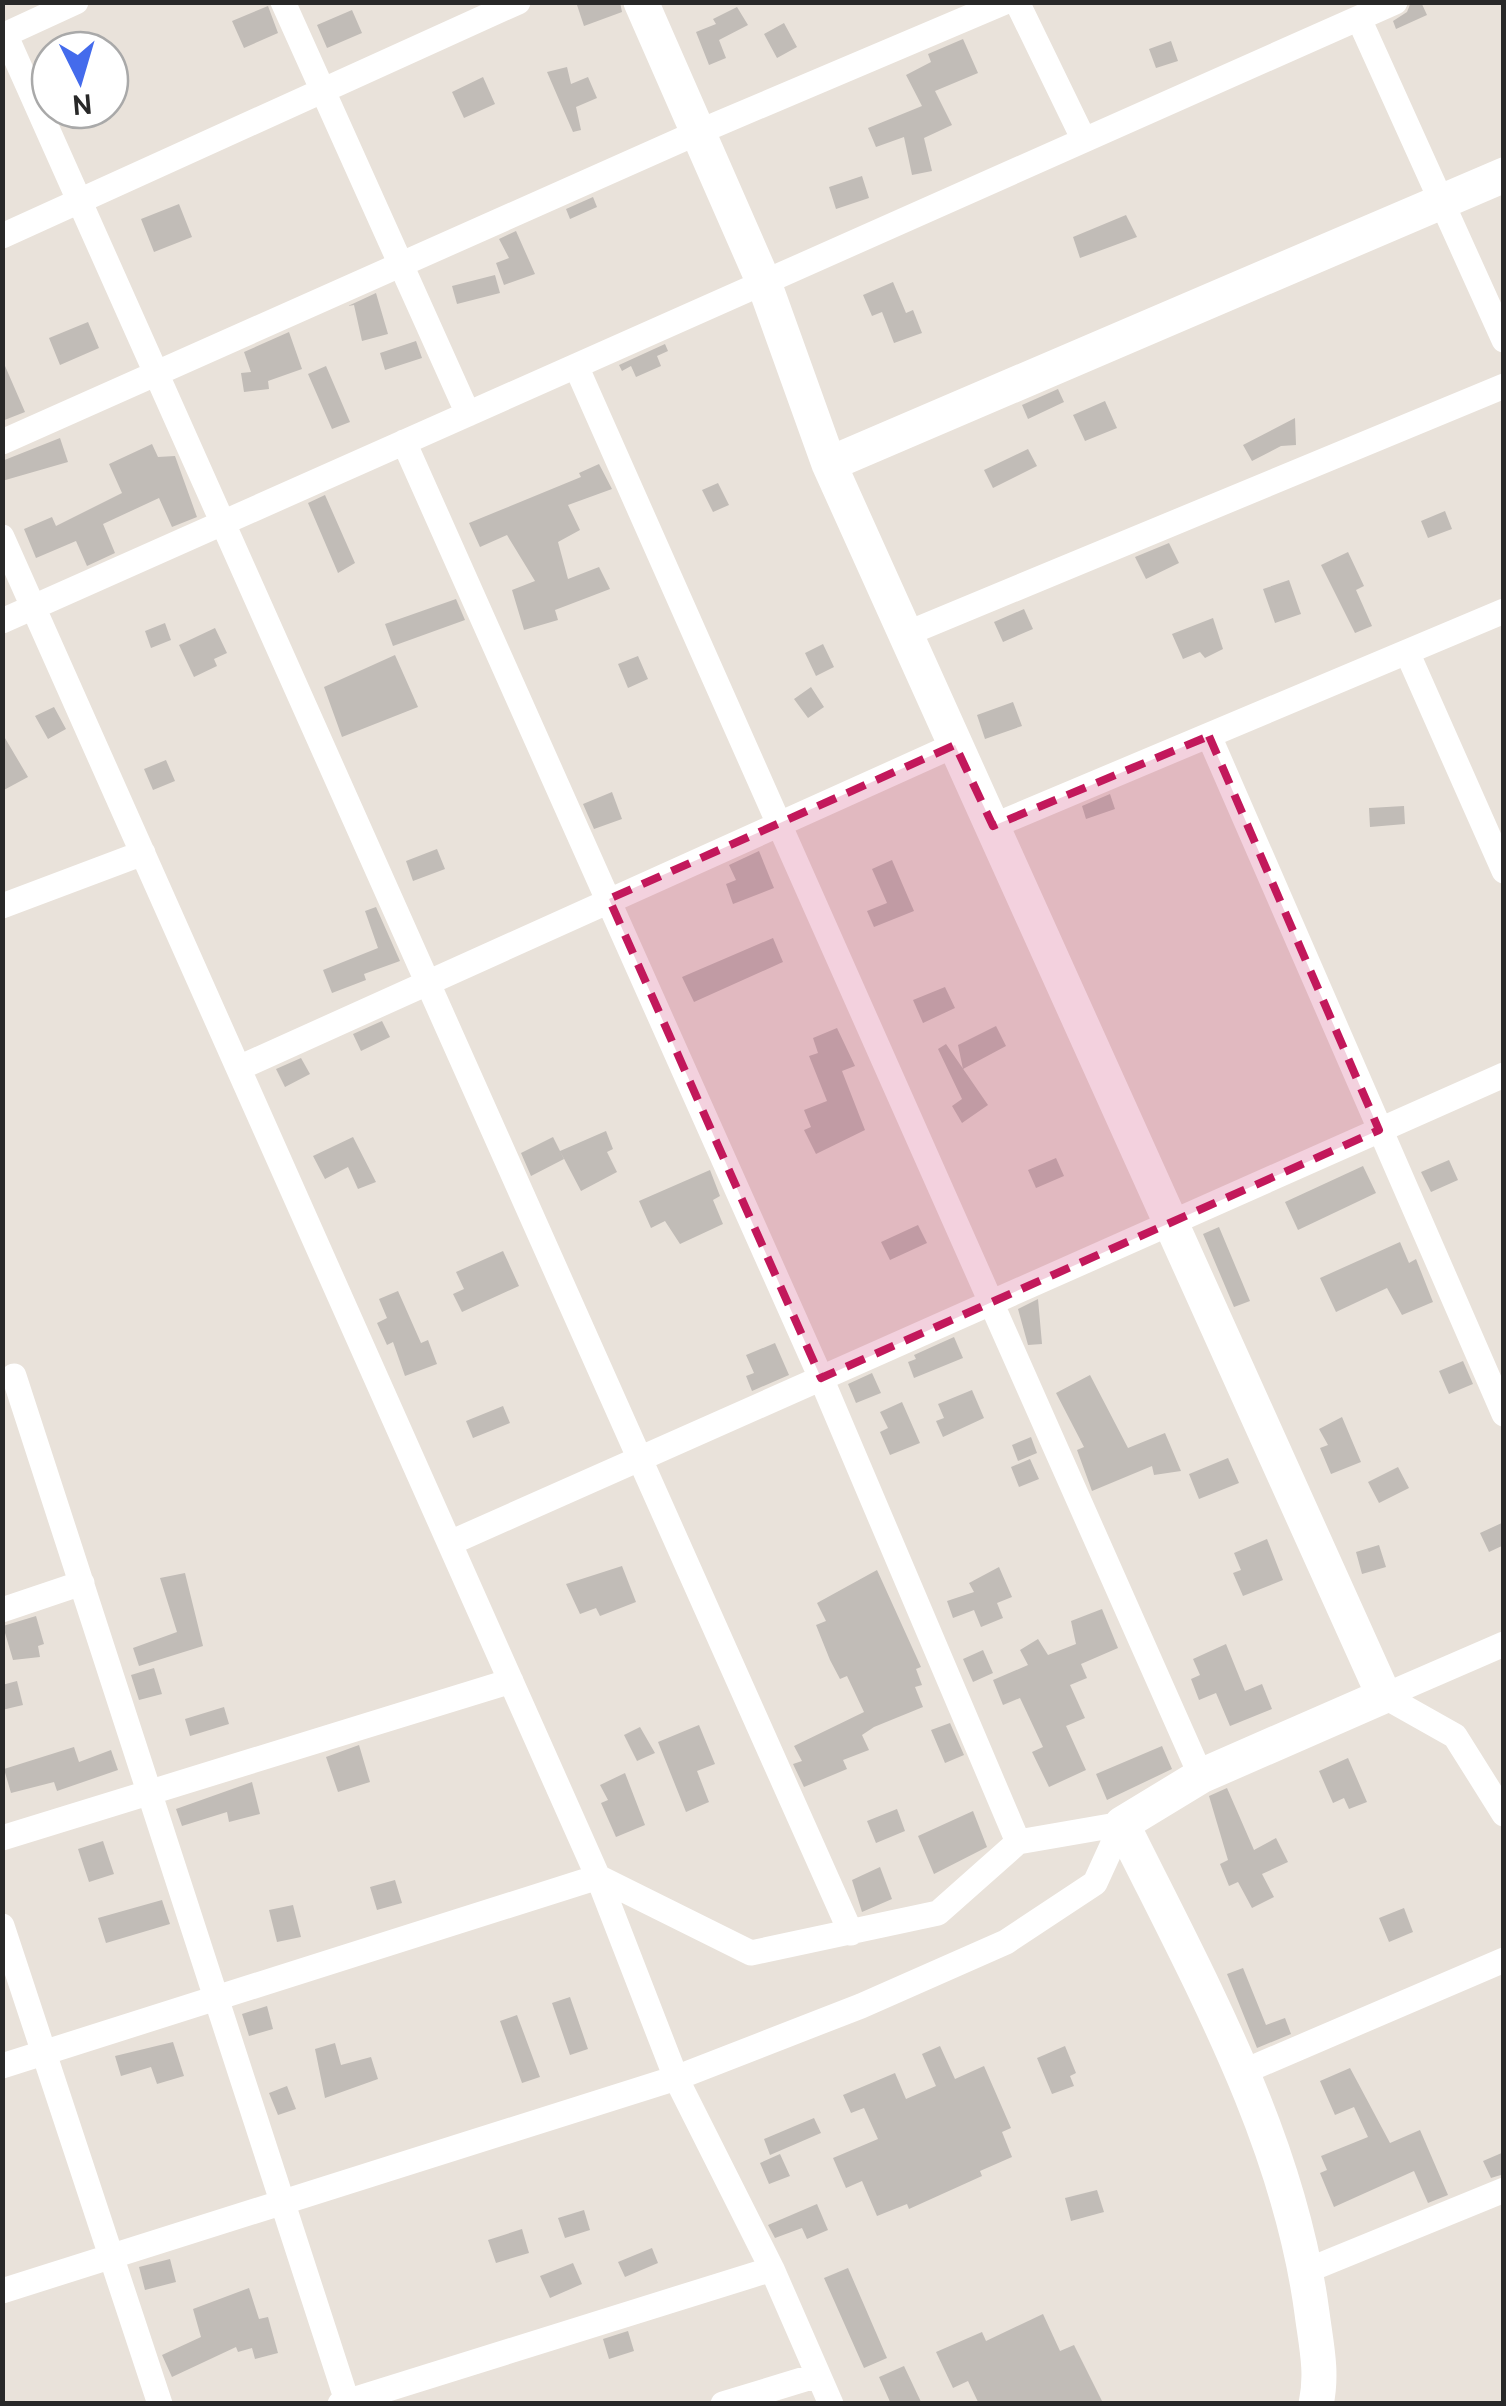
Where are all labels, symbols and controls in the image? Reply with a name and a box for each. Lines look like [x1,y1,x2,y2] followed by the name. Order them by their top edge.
[30,30,130,130] north arrow
[71,87,94,123] text: N

